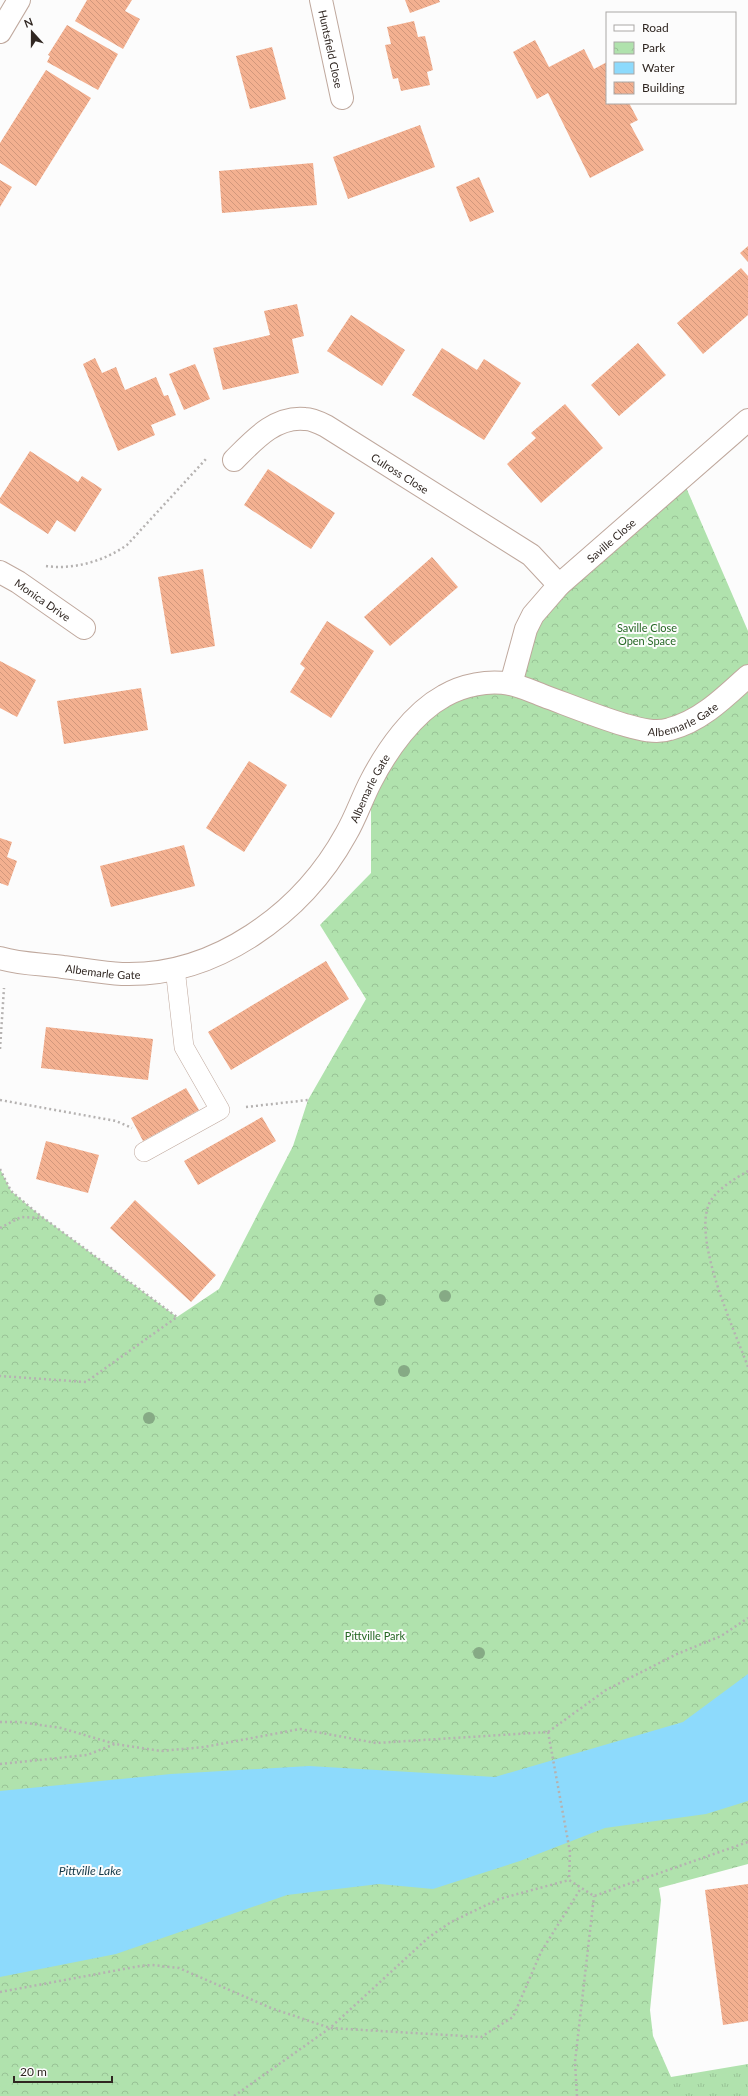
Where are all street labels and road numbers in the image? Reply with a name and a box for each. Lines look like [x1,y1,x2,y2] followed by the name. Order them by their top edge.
[317,9,346,89] street label: Huntsfield Close
[369,450,431,496] street label: Culross Close
[584,515,638,565] street label: Saville Close
[13,575,73,623] street label: Monica Drive
[647,699,720,738] street label: Albemarle Gate
[347,751,392,824] street label: Albemarle Gate
[65,961,141,981] street label: Albemarle Gate

